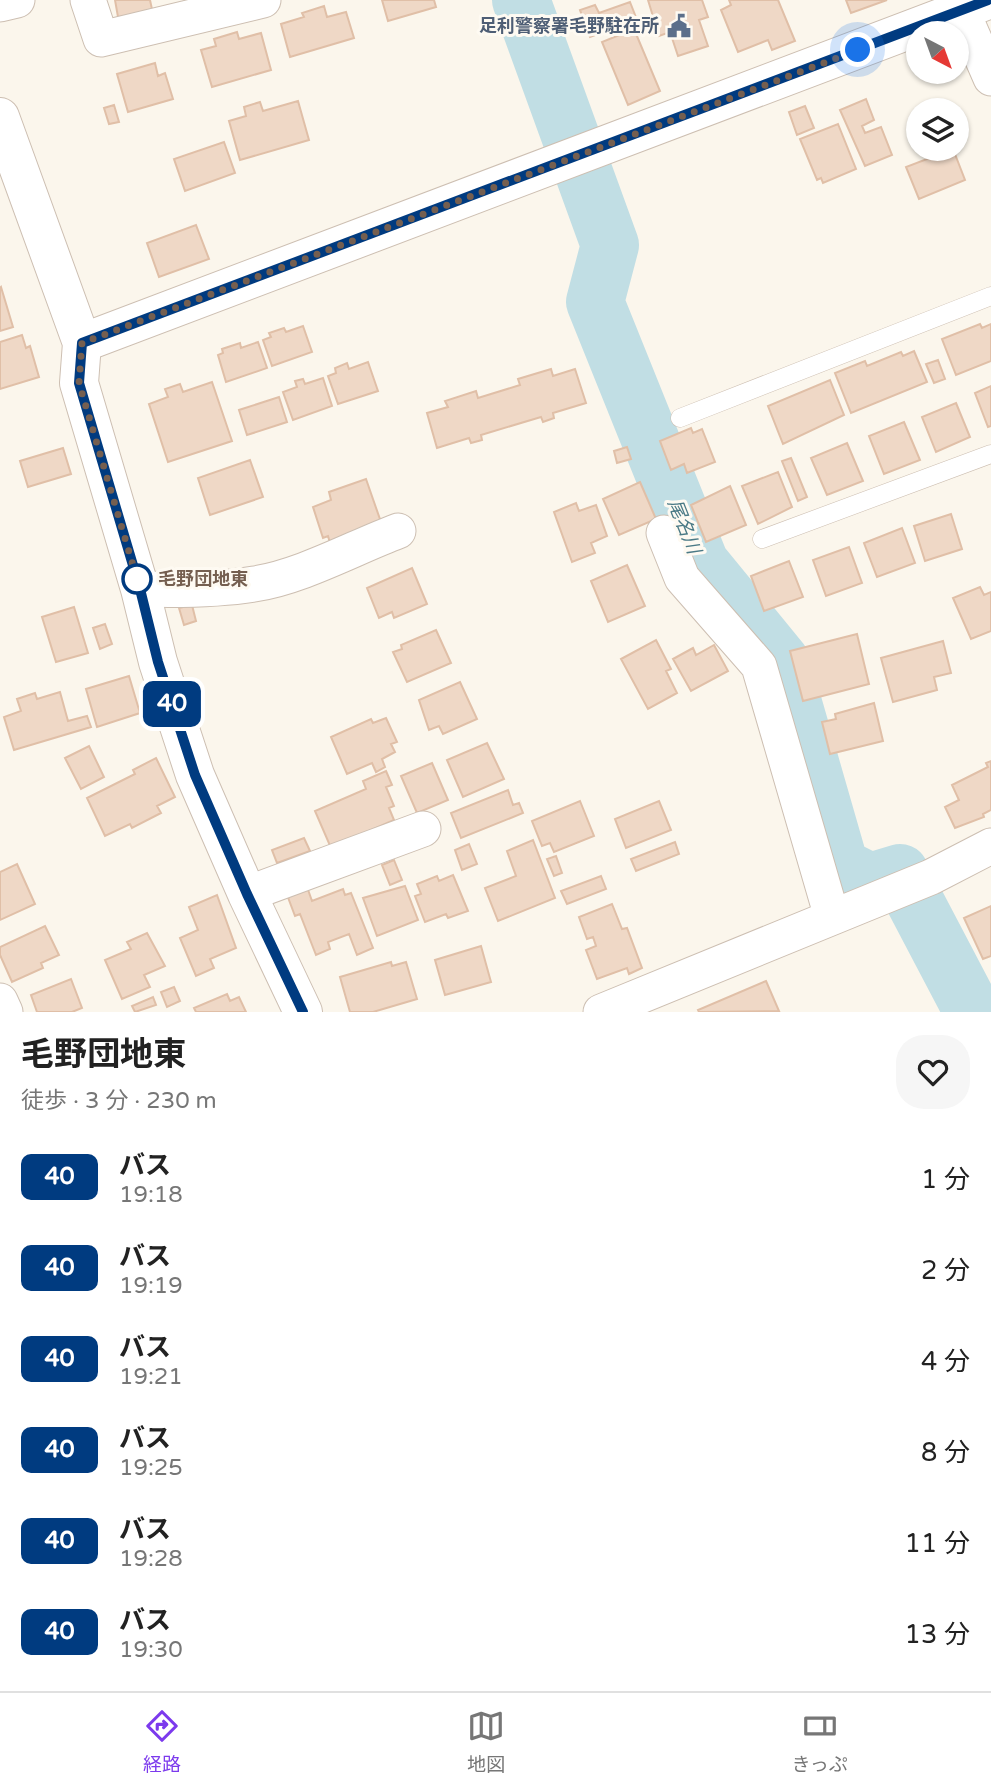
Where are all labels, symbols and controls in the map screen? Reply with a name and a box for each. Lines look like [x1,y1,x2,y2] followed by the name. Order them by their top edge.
[665,12,693,40] public building icon: 足利警察署毛野駐在所
[479,15,659,37] place label: 足利警察署毛野駐在所
[906,21,970,84] north arrow
[906,21,969,161] map controls
[840,32,875,67] your location
[906,98,969,161] button: layers
[663,496,706,559] water label: 尾名川
[122,564,152,594] marker: 毛野団地東
[158,568,248,590] place label: 毛野団地東
[140,681,204,727] line badge: 40
[157,689,187,718] text: 40
[21,1035,186,1074] text: 毛野団地東
[896,1035,970,1109] button: heart
[21,1087,217,1115] text: 徒歩 · 3 分 · 230 m
[119,1150,171,1181] text: バス
[44,1162,75,1191] text: 40
[921,1164,970,1195] text: 1 分
[119,1181,183,1209] text: 19:18
[119,1241,171,1272] text: バス
[44,1253,75,1282] text: 40
[921,1255,970,1286] text: 2 分
[119,1272,183,1300] text: 19:19
[119,1332,171,1363] text: バス
[44,1344,75,1373] text: 40
[921,1346,970,1377] text: 4 分
[119,1363,183,1391] text: 19:21
[119,1423,171,1454] text: バス
[44,1435,75,1464] text: 40
[921,1437,970,1468] text: 8 分
[119,1454,183,1482] text: 19:25
[119,1514,171,1545] text: バス
[44,1526,75,1555] text: 40
[905,1528,970,1559] text: 11 分
[119,1545,183,1573] text: 19:28
[119,1605,171,1636] text: バス
[44,1617,75,1646] text: 40
[905,1619,970,1650] text: 13 分
[119,1636,183,1664] text: 19:30
[143,1707,181,1776] tab: 経路
[467,1707,505,1776] tab: 地図
[792,1707,848,1776] tab: きっぷ

